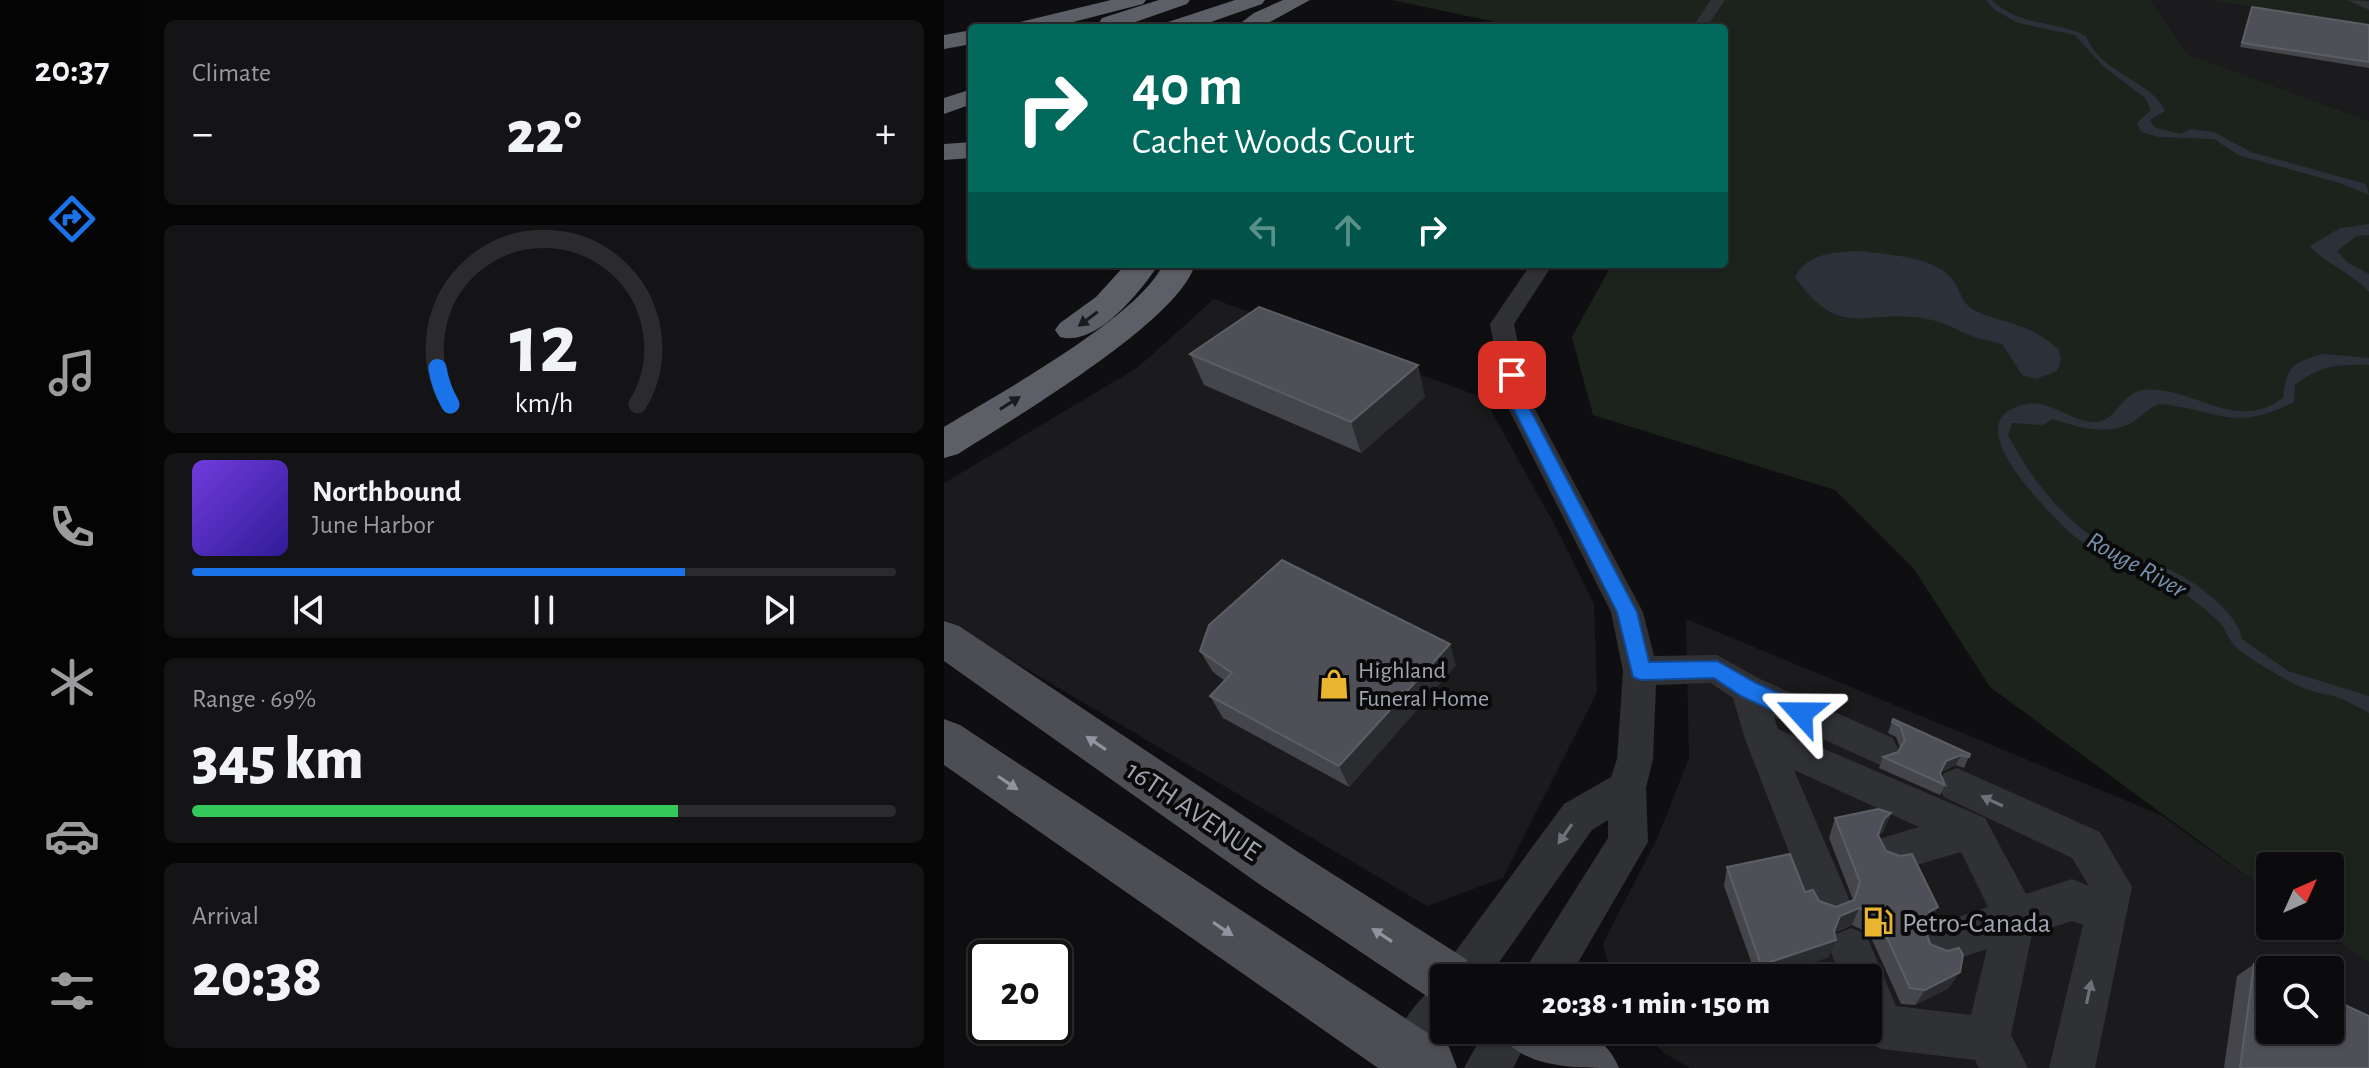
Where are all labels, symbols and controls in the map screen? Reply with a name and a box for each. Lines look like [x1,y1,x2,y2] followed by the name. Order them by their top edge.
[34,52,110,88] text: 20:37
[1000,56,1104,160] icon: right
[1132,59,1243,115] text: 40 m
[192,60,271,86] text: Climate
[507,104,582,164] text: 22°
[192,112,213,156] text: −
[875,112,896,156] text: +
[1132,124,1415,160] text: Cachet Woods Court
[44,191,100,247] icon: directions
[1242,208,1286,252] icon: left
[1326,208,1370,252] icon: ahead
[1410,208,1454,252] icon: right
[509,304,579,388] text: 12
[1078,310,1098,326] one-way arrow
[1478,341,1546,409] pin
[44,345,100,401] icon: music
[1490,353,1534,397] icon: arrive
[515,389,573,418] text: km/h
[999,397,1021,411] one-way arrow
[312,477,461,507] text: Northbound
[44,499,100,555] icon: phone
[312,512,434,538] text: June Harbor
[2083,527,2192,603] water label: Rouge River
[287,588,331,632] icon: previous
[522,588,566,632] icon: pause
[757,588,801,632] icon: next
[44,654,100,710] icon: climate
[1358,659,1489,711] place label: Highland Funeral Home
[1317,667,1351,701] shop icon: Highland Funeral Home
[1759,671,1843,755] position arrow
[192,686,316,712] text: Range · 69%
[192,730,364,790] text: 345 km
[1086,736,1107,751] one-way arrow
[1121,757,1265,867] street label: 16TH AVENUE
[998,775,1019,790] one-way arrow
[1980,795,2004,808] one-way arrow
[44,808,100,864] icon: car
[1557,823,1573,845] one-way arrow
[2256,852,2344,940] north arrow
[2256,852,2344,1044] map controls
[192,903,259,929] text: Arrival
[1861,905,1895,939] fuel station icon: Petro-Canada
[1902,910,2051,938] place label: Petro-Canada
[1213,921,1234,936] one-way arrow
[1371,928,1393,942] one-way arrow
[968,940,1072,1044] speed limit sign: 20
[192,947,322,1007] text: 20:38
[2256,956,2344,1044] button: search
[44,963,100,1019] icon: filters
[2083,979,2096,1004] one-way arrow
[1542,989,1770,1019] text: 20:38 · 1 min · 150 m

